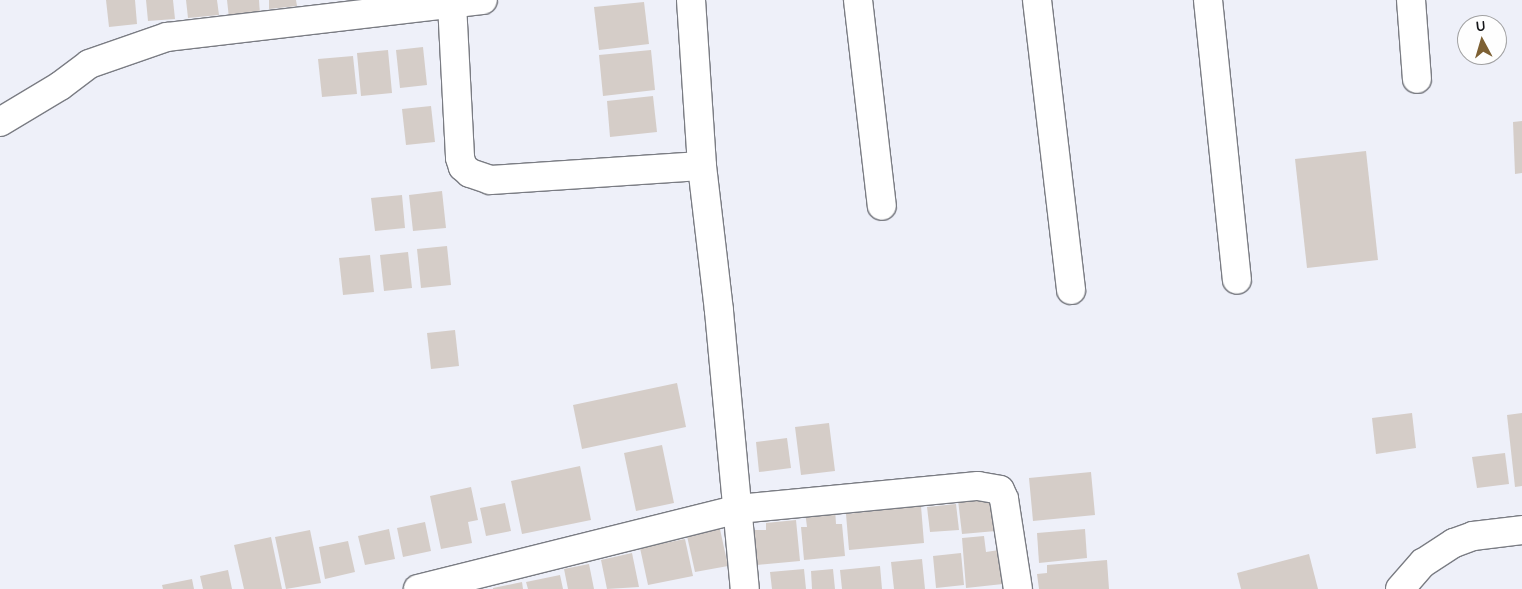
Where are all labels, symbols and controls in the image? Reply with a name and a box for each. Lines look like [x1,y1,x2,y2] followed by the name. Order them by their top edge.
[1457,15,1507,65] north arrow
[1475,17,1486,36] text: U

